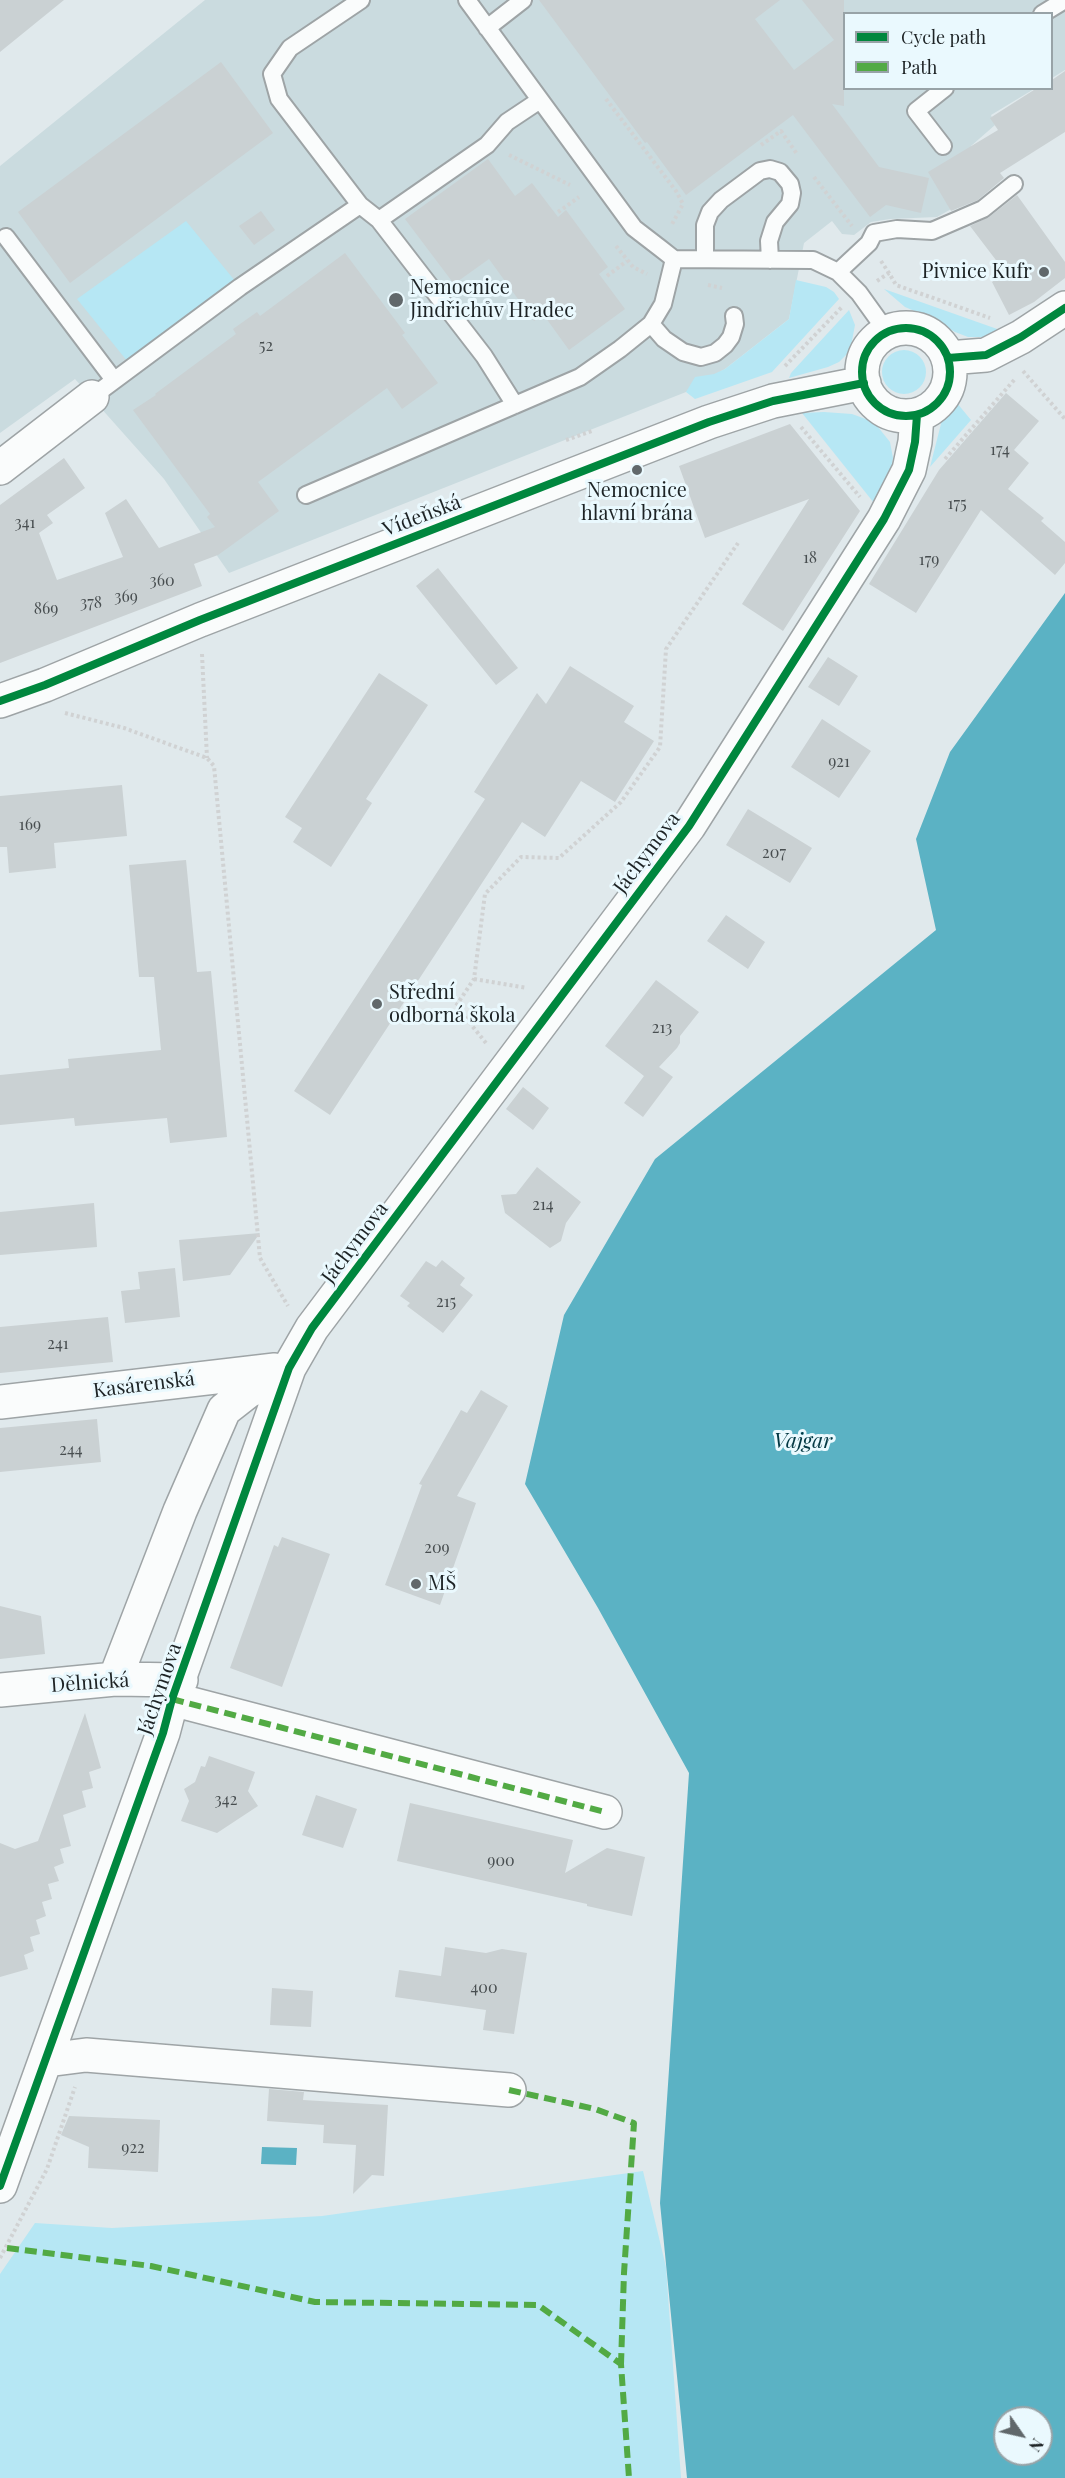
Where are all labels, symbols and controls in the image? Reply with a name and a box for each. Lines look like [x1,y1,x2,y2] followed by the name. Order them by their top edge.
[843,12,1053,90] legend
[901,25,986,49] text: Cycle path
[901,55,937,79] text: Path
[922,260,1032,284] place label: Pivnice Kufr
[1037,265,1051,279] marker: Pivnice Kufr
[410,276,574,323] place label: Nemocnice Jindřichův Hradec
[387,291,405,309] marker: Nemocnice Jindřichův Hradec
[259,336,273,356] house number: 52
[990,440,1010,460] house number: 174
[630,463,644,477] marker: Nemocnice hlavní brána
[581,479,693,526] place label: Nemocnice hlavní brána
[380,490,464,542] street label: Vídeňská
[947,494,967,514] house number: 175
[14,513,36,533] house number: 341
[803,548,817,568] house number: 18
[919,550,939,570] house number: 179
[149,571,175,591] house number: 360
[114,587,138,607] house number: 369
[80,593,102,613] house number: 378
[34,599,58,619] house number: 869
[828,752,850,772] house number: 921
[609,808,685,898] street label: Jáchymova
[19,815,41,835] house number: 169
[762,843,786,863] house number: 207
[389,981,515,1028] place label: Střední odborná škola
[370,997,384,1011] marker: Střední odborná škola
[652,1018,672,1038] house number: 213
[532,1195,554,1215] house number: 214
[317,1198,393,1288] street label: Jáchymova
[436,1292,456,1312] house number: 215
[47,1334,69,1354] house number: 241
[92,1367,196,1403] street label: Kasárenská
[774,1428,832,1454] water label: Vajgar
[59,1440,83,1460] house number: 244
[424,1538,450,1558] house number: 209
[428,1572,456,1596] place label: MŠ
[409,1577,423,1591] marker: MŠ
[133,1640,187,1738] street label: Jáchymova
[50,1668,130,1698] street label: Dělnická
[215,1790,237,1810] house number: 342
[487,1851,515,1871] house number: 900
[470,1978,498,1998] house number: 400
[121,2138,145,2158] house number: 922
[993,2406,1053,2466] north arrow
[1025,2435,1049,2456] text: N

